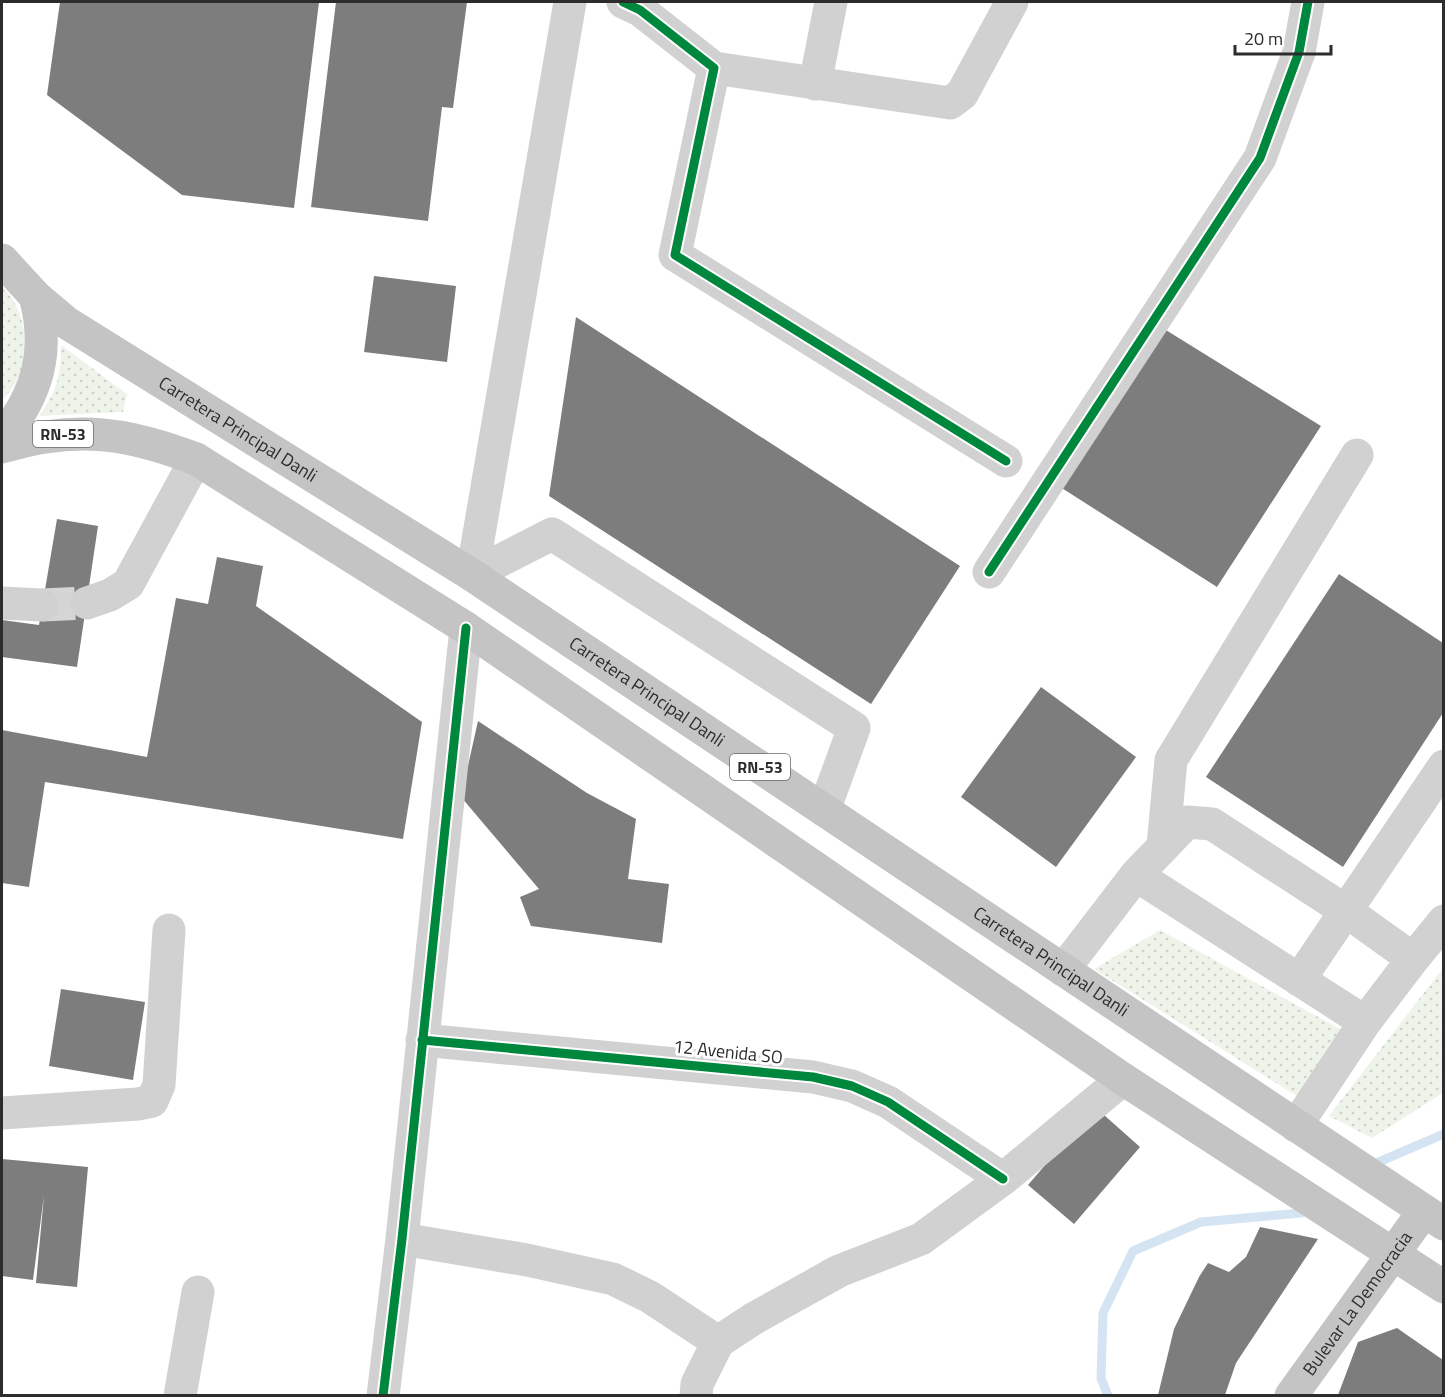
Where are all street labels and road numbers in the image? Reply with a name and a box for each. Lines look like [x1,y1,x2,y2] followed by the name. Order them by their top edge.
[154,369,323,489] street label: Carretera Principal Danli
[33,421,93,447] road number: RN-53
[564,630,730,753] street label: Carretera Principal Danli
[730,754,790,780] road number: RN-53
[968,899,1135,1023] street label: Carretera Principal Danli
[672,1032,784,1071] street label: 12 Avenida SO
[1296,1225,1418,1381] street label: Bulevar La Democracia

